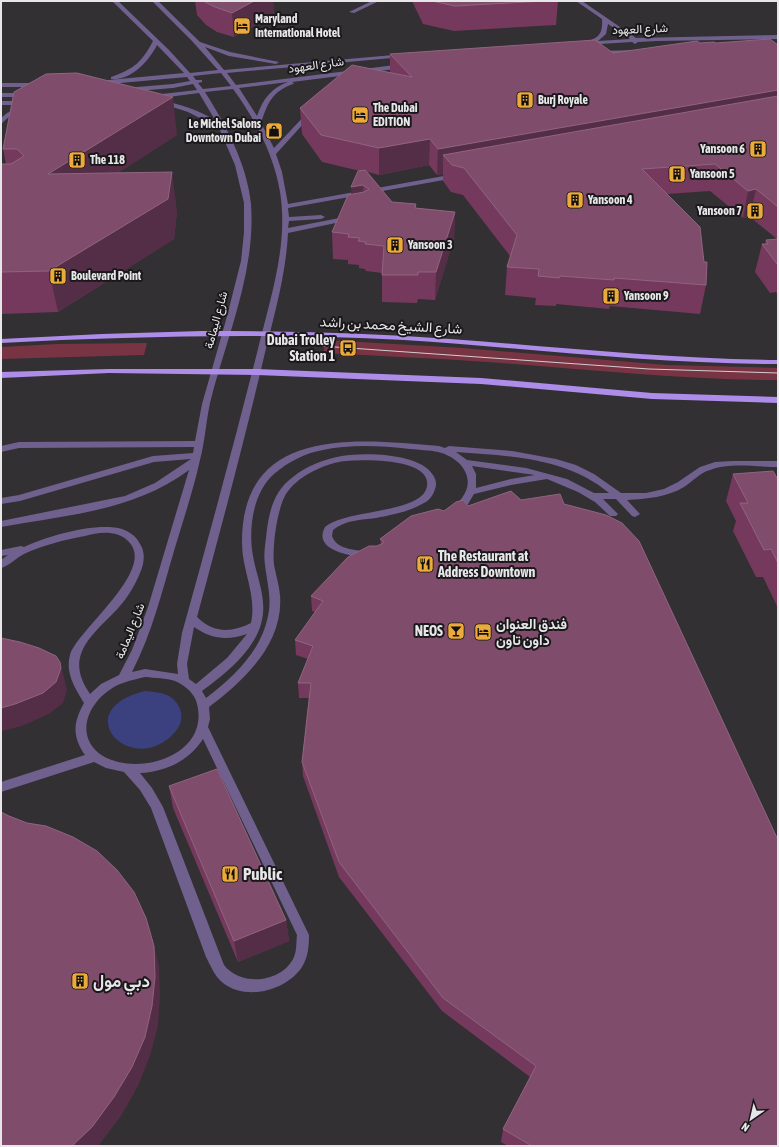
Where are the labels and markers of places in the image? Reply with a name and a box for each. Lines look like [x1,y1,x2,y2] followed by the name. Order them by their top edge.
[255,12,341,40] place label: Maryland International Hotel
[232,16,252,36] hotel icon: Maryland International Hotel
[515,90,535,110] building icon: Burj Royale
[538,93,588,107] place label: Burj Royale
[373,101,418,129] place label: The Dubai EDITION
[350,105,370,125] hotel icon: The Dubai EDITION
[186,117,262,145] place label: Le Michel Salons Downtown Dubai
[264,121,284,141] shop icon: Le Michel Salons Downtown Dubai
[748,139,768,159] building icon: Yansoon 6
[699,142,745,156] place label: Yansoon 6
[67,150,87,170] building icon: The 118
[90,153,125,167] place label: The 118
[667,164,687,184] building icon: Yansoon 5
[689,167,735,181] place label: Yansoon 5
[565,190,585,210] building icon: Yansoon 4
[587,193,633,207] place label: Yansoon 4
[745,201,765,221] building icon: Yansoon 7
[696,204,742,218] place label: Yansoon 7
[385,235,405,255] building icon: Yansoon 3
[407,238,453,252] place label: Yansoon 3
[48,266,68,286] building icon: Boulevard Point
[71,269,142,283] place label: Boulevard Point
[601,286,621,306] building icon: Yansoon 9
[623,289,669,303] place label: Yansoon 9
[267,332,335,364] place label: Dubai Trolley Station 1
[338,338,358,358] bus stop icon: Dubai Trolley Station 1
[437,548,536,580] place label: The Restaurant at Address Downtown
[415,554,435,574] restaurant icon: The Restaurant at Address Downtown
[496,616,567,649] place label: فندق العنوان داون تاون
[446,621,466,641] bar icon: NEOS
[473,622,493,642] hotel icon: فندق العنوان داون تاون
[415,623,443,639] place label: NEOS
[220,864,240,884] restaurant icon: Public
[243,864,283,884] place label: Public
[70,971,90,991] building icon: دبي مول
[93,971,150,995] place label: دبي مول

